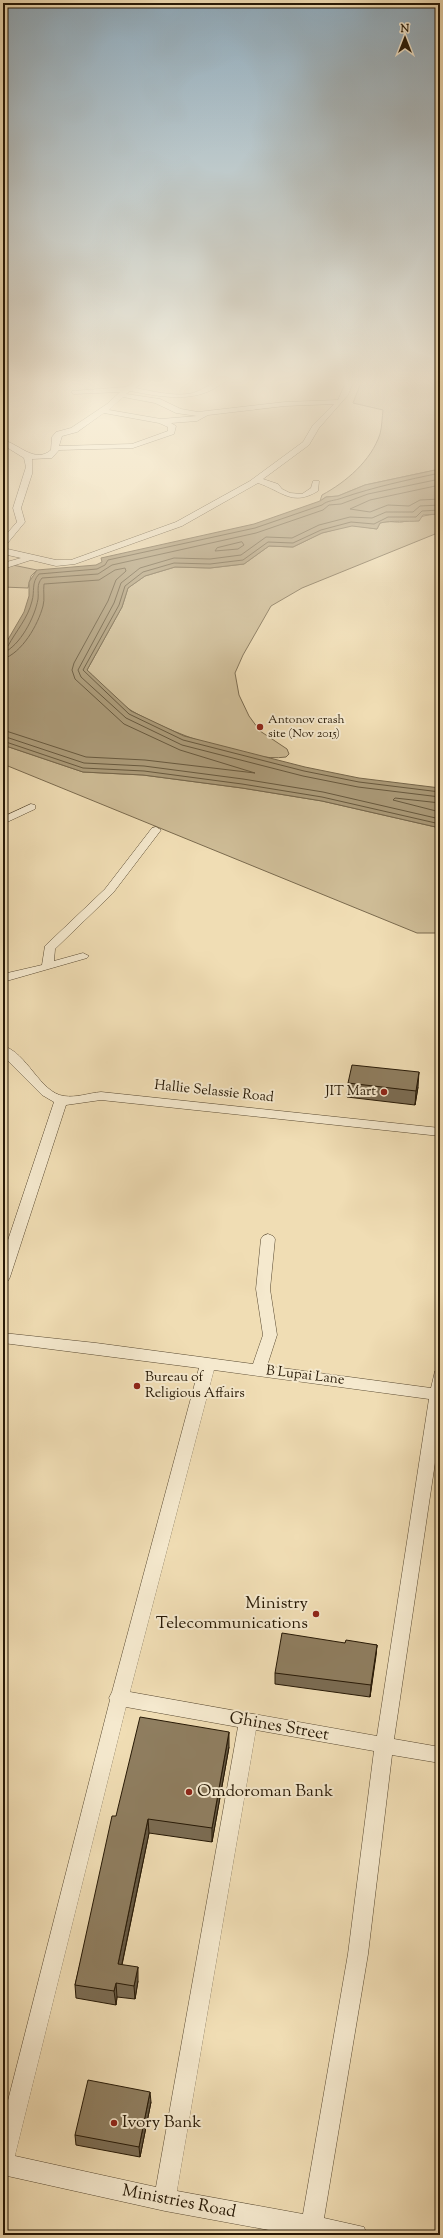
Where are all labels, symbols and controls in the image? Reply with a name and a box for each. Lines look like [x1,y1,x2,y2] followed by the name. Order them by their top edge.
[385,18,425,58] north arrow
[400,21,410,37] text: N
[268,711,345,743] place label: Antonov crash site (Nov 2015)
[255,722,265,732] marker: Antonov crash site (Nov 2015)
[153,1076,275,1108] street label: Hallie Selassie Road
[324,1082,376,1102] place label: JIT Mart
[379,1087,389,1097] marker: JIT Mart
[265,1361,345,1391] street label: B Lupai Lane
[145,1368,245,1404] place label: Bureau of Religious Affairs
[132,1381,142,1391] marker: Bureau of Religious Affairs
[156,1592,309,1636] place label: Ministry Telecommunications
[311,1609,321,1619] marker: Ministry Telecommunications
[227,1706,331,1748] street label: Ghines Street
[197,1780,333,1804] place label: Omdoroman Bank
[184,1787,194,1797] marker: Omdoroman Bank
[122,2111,202,2135] place label: Ivory Bank
[109,2118,119,2128] marker: Ivory Bank
[120,2179,238,2225] street label: Ministries Road

